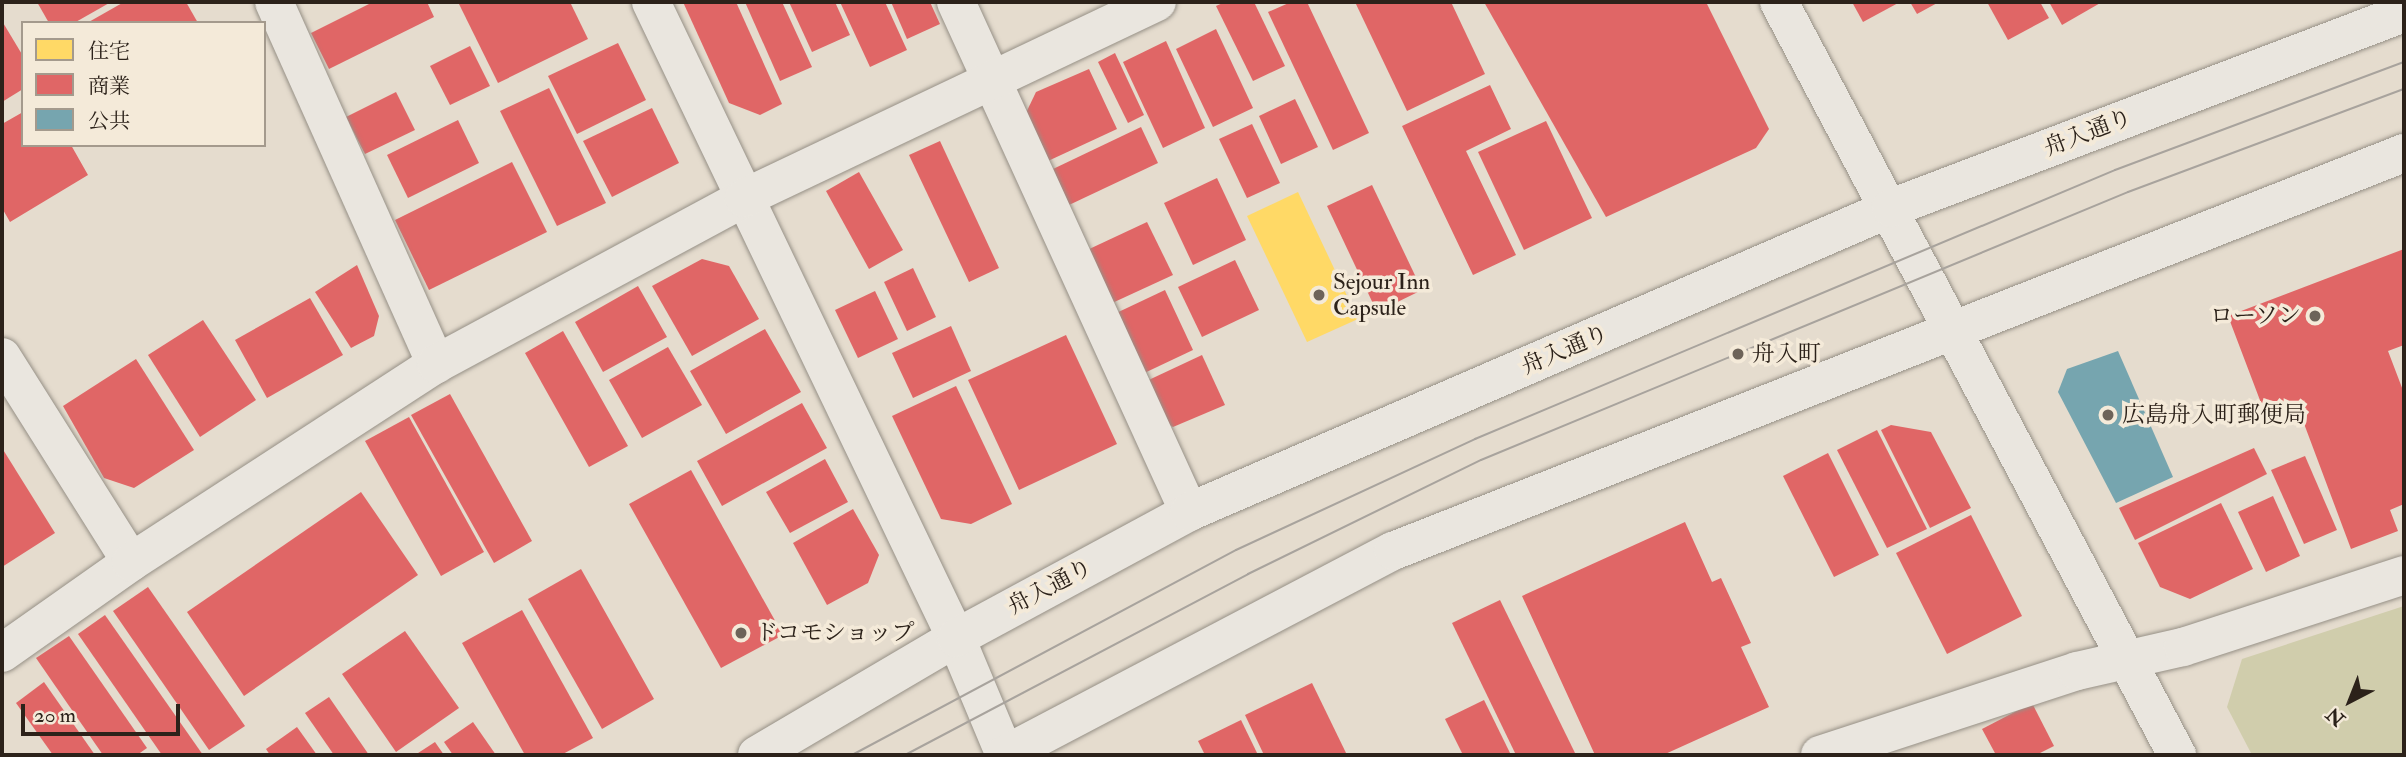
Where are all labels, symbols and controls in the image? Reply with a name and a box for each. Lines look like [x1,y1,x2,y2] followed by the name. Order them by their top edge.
[21,21,266,147] legend
[88,38,130,65] text: 住宅
[88,73,130,100] text: 商業
[2040,104,2136,162] street label: 舟入通り
[88,108,130,135] text: 公共
[1333,268,1430,322] place label: Sejour Inn Capsule
[1311,287,1327,303] marker: Sejour Inn Capsule
[2209,302,2301,330] place label: ローソン
[2307,308,2323,324] marker: ローソン
[1517,319,1613,381] street label: 舟入通り
[1752,340,1821,368] place label: 舟入町
[1730,346,1746,362] marker: 舟入町
[2122,401,2306,429] place label: 広島舟入町郵便局
[2100,407,2116,423] marker: 広島舟入町郵便局
[1003,553,1097,621] street label: 舟入通り
[755,619,916,647] place label: ドコモショップ
[733,625,749,641] marker: ドコモショップ
[2315,666,2385,736] north arrow
[24,690,184,734] scale bar
[34,702,76,729] text: 20 m
[2322,702,2350,731] text: N

